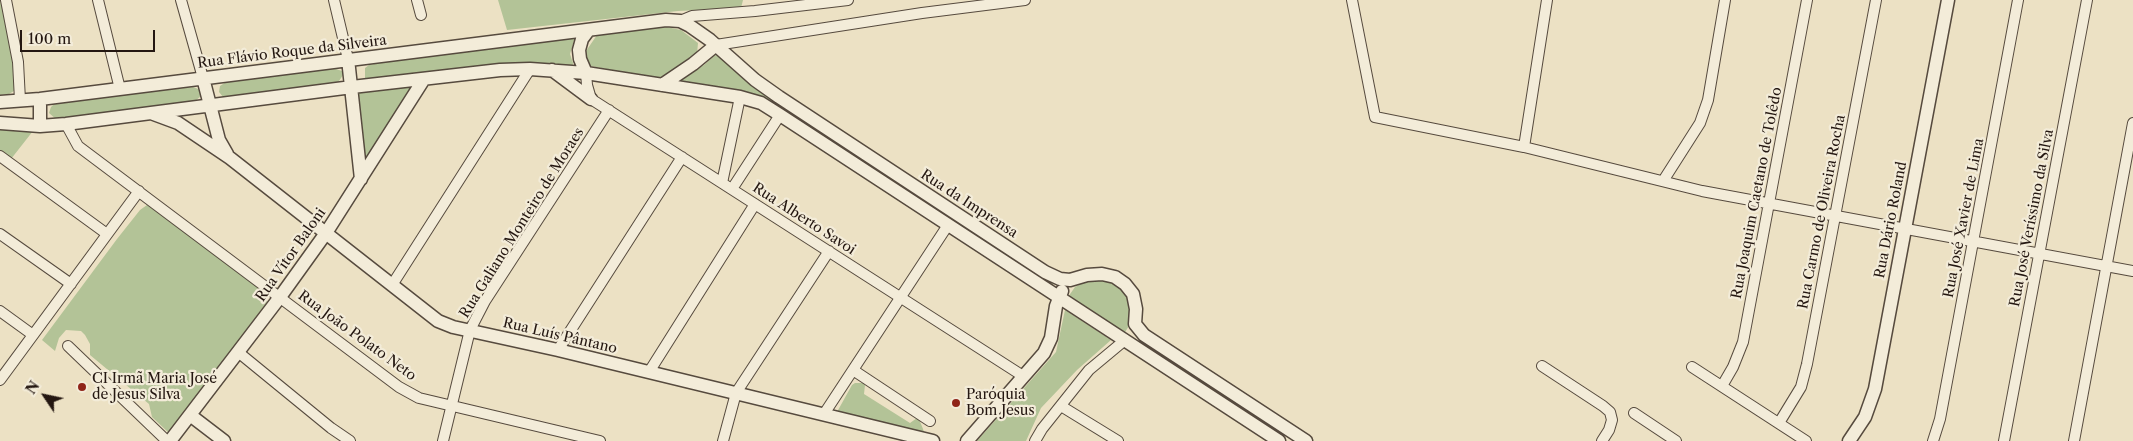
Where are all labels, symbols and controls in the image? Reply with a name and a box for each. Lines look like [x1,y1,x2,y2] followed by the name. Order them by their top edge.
[22,20,158,52] scale bar
[28,29,71,48] text: 100 m
[196,32,388,72] street label: Rua Flávio Roque da Silveira
[1728,86,1786,300] street label: Rua Joaquim Caetano de Tolêdo
[1795,113,1849,311] street label: Rua Carmo de Oliveira Rocha
[456,125,588,321] street label: Rua Galiano Monteiro de Moraes
[2007,128,2057,308] street label: Rua José Veríssimo da Silva
[1940,137,1988,299] street label: Rua José Xavier de Lima
[1871,160,1911,280] street label: Rua Dário Roland
[917,166,1021,242] street label: Rua da Imprensa
[749,179,859,259] street label: Rua Alberto Savoi
[252,205,330,305] street label: Rua Vítor Baloni
[295,287,419,385] street label: Rua João Polato Neto
[501,315,619,357] street label: Rua Luís Pântano
[20,371,70,421] north arrow
[92,371,217,404] place label: CI Irmã Maria José de Jesus Silva
[22,378,43,398] text: N
[76,381,88,393] marker: CI Irmã Maria José de Jesus Silva
[966,387,1035,420] place label: Paróquia Bom Jesus
[950,397,962,409] marker: Paróquia Bom Jesus

